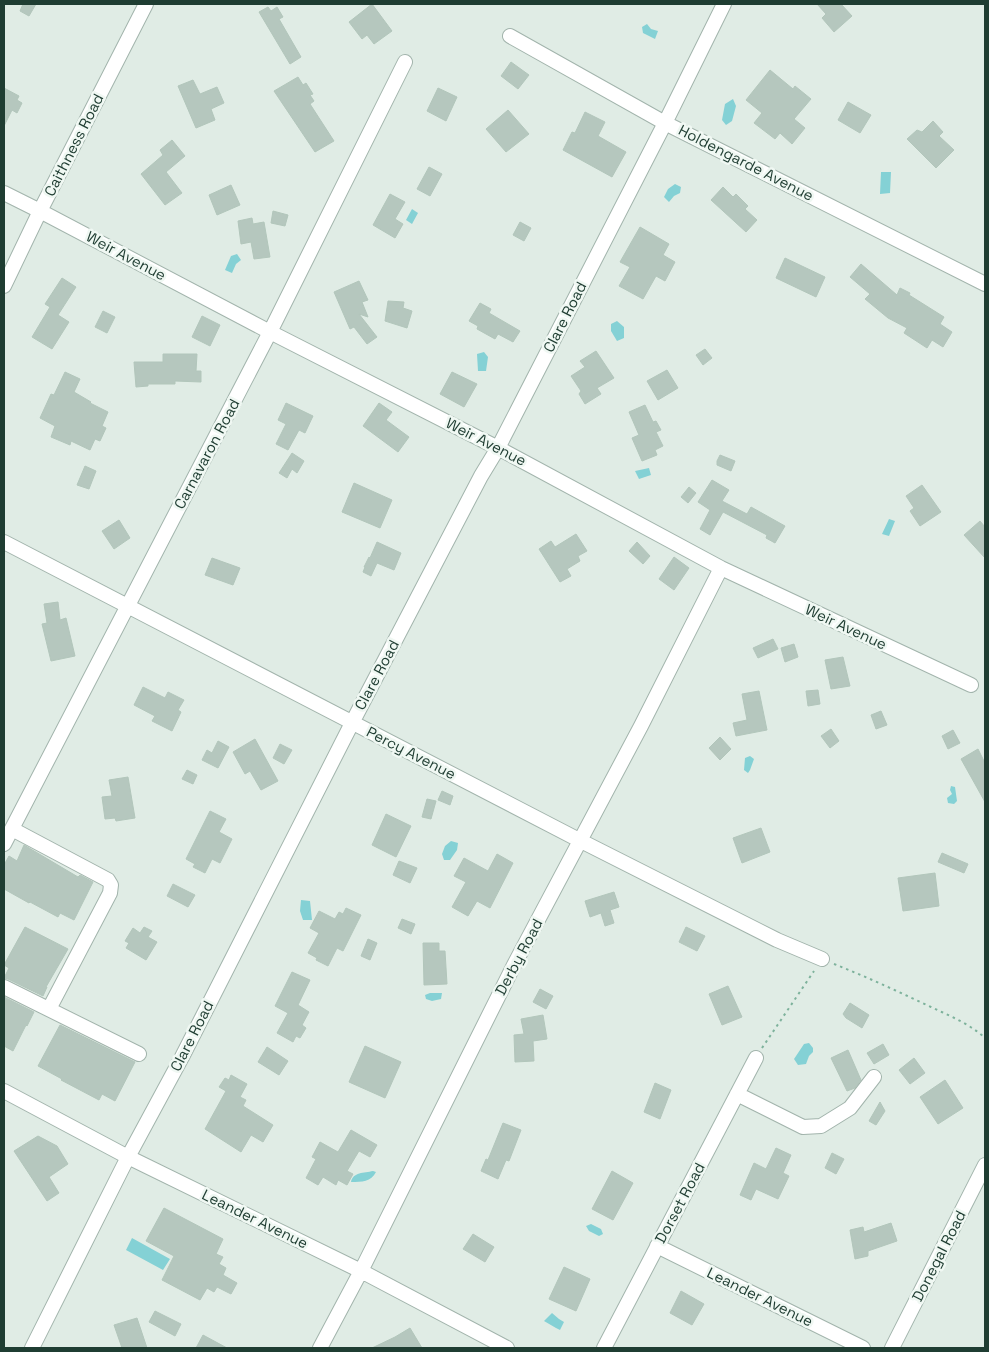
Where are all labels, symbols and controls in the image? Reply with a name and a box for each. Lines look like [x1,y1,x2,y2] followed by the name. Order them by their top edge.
[40,90,108,199] street label: Caithness Road
[675,120,817,205] street label: Holdengarde Avenue
[83,227,170,285] street label: Weir Avenue
[539,278,590,355] street label: Clare Road
[169,395,244,512] street label: Carnavaron Road
[443,413,530,470] street label: Weir Avenue
[802,599,890,654] street label: Weir Avenue
[350,636,403,713] street label: Clare Road
[363,722,459,783] street label: Percy Avenue
[490,915,547,998] street label: Derby Road
[166,997,217,1074] street label: Clare Road
[650,1159,709,1246] street label: Dorset Road
[199,1185,311,1252] street label: Leander Avenue
[907,1207,970,1305] street label: Donegal Road
[704,1263,816,1330] street label: Leander Avenue

